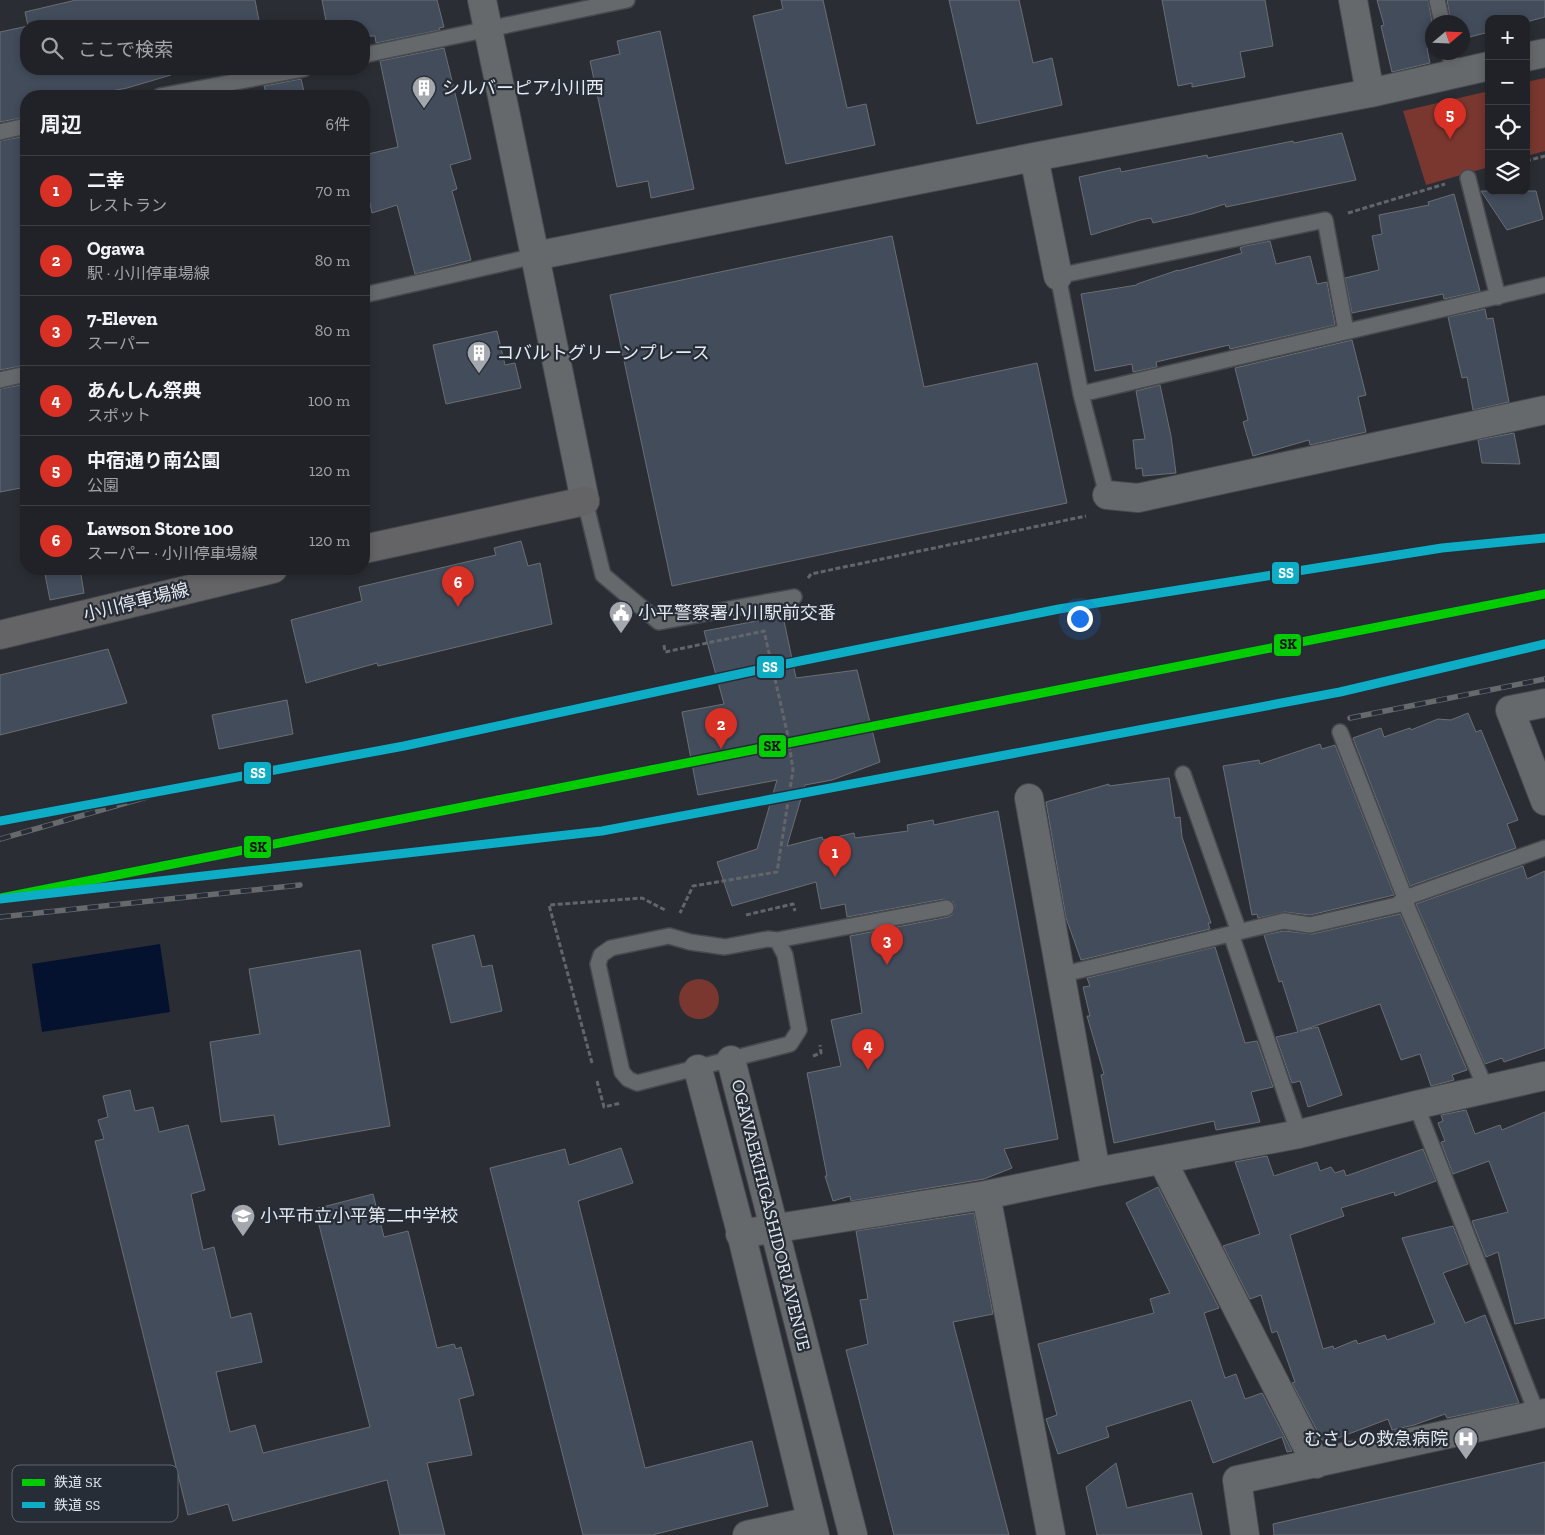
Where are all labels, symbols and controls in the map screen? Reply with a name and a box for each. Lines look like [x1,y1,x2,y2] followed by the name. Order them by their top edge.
[1425,15,1470,60] north arrow
[1485,15,1530,195] map controls
[1485,15,1530,60] button: +
[20,20,370,75] search box
[38,34,66,62] icon: search
[78,38,173,61] text: ここで検索
[1485,60,1530,105] button: −
[411,75,437,109] building icon: シルバーピア小川西
[442,77,604,99] place label: シルバーピア小川西
[1434,98,1466,139] pin: 5
[1485,105,1530,150] button: locate
[40,112,82,137] text: 周辺
[326,115,350,134] text: 6件
[1485,150,1530,195] button: layers
[87,169,125,192] text: 二幸
[53,181,59,200] text: 1
[316,181,350,200] text: 70 m
[87,196,167,215] text: レストラン
[87,237,145,260] text: Ogawa
[52,251,60,270] text: 2
[315,251,350,270] text: 80 m
[87,264,210,283] text: 駅 · 小川停車場線
[87,307,158,330] text: 7-Eleven
[52,321,60,340] text: 3
[315,321,350,340] text: 80 m
[87,334,151,353] text: スーパー
[466,340,492,374] building icon: コバルトグリーンプレース
[496,342,710,364] place label: コバルトグリーンプレース
[87,379,201,402] text: あんしん祭典
[51,391,61,410] text: 4
[308,391,350,410] text: 100 m
[87,406,151,425] text: スポット
[87,449,220,472] text: 中宿通り南公園
[52,461,60,480] text: 5
[309,461,350,480] text: 120 m
[87,476,119,495] text: 公園
[87,517,233,540] text: Lawson Store 100
[52,531,60,550] text: 6
[309,531,350,550] text: 120 m
[87,544,258,563] text: スーパー · 小川停車場線
[1271,561,1300,585] line badge: SS
[1278,565,1294,582] text: SS
[442,566,474,607] pin: 6
[81,578,191,626] street label: 小川停車場線
[608,600,634,634] public building icon: 小平警察署小川駅前交番
[638,602,836,624] place label: 小平警察署小川駅前交番
[1067,606,1093,632] your location
[1273,633,1302,657] line badge: SK
[1279,636,1297,653] text: SK
[756,655,785,679] line badge: SS
[762,659,778,676] text: SS
[705,708,737,749] pin: 2
[758,734,787,758] line badge: SK
[763,738,781,755] text: SK
[243,761,272,785] line badge: SS
[250,765,266,782] text: SS
[243,835,272,859] line badge: SK
[819,836,851,877] pin: 1
[249,839,267,856] text: SK
[871,924,903,965] pin: 3
[852,1029,884,1070] pin: 4
[727,1077,815,1353] street label: OGAWAEKIHIGASHIDORI AVENUE
[230,1203,256,1237] school or university icon: 小平市立小平第二中学校
[260,1205,458,1227] place label: 小平市立小平第二中学校
[1453,1426,1479,1460] hospital icon: むさしの救急病院
[1304,1428,1448,1450] place label: むさしの救急病院
[12,1465,178,1522] legend
[54,1474,102,1491] text: 鉄道 SK
[54,1497,100,1514] text: 鉄道 SS

